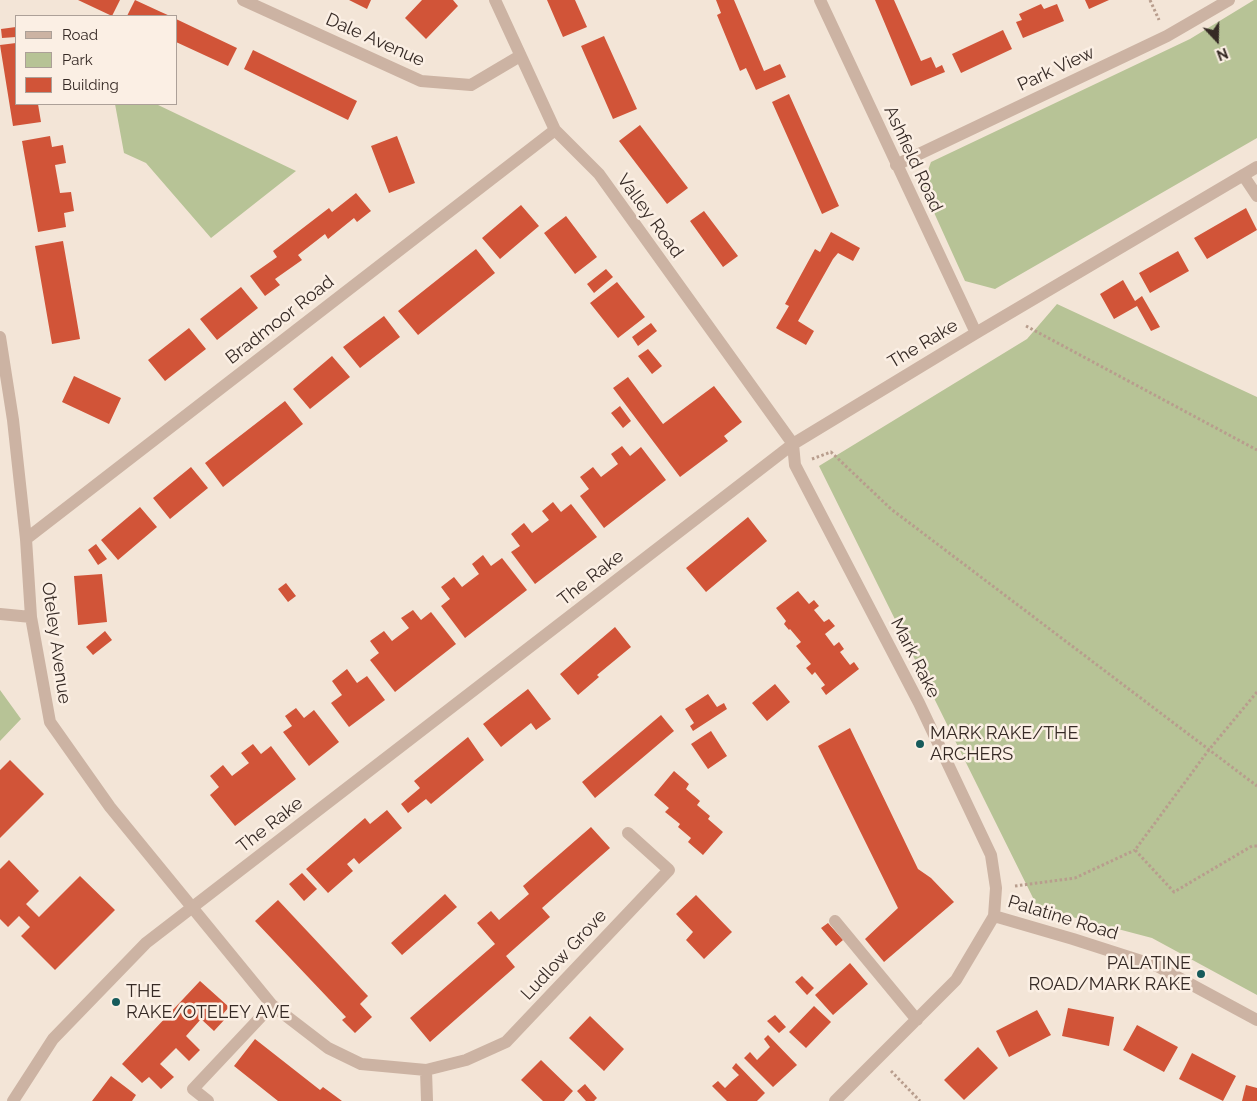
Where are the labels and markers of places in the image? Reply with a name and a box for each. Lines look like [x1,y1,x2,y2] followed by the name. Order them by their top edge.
[930,723,1078,766] place label: MARK RAKE/THE ARCHERS
[914,738,926,750] marker: MARK RAKE/THE ARCHERS
[1028,953,1191,996] place label: PALATINE ROAD/MARK RAKE
[1195,968,1207,980] marker: PALATINE ROAD/MARK RAKE
[126,981,290,1024] place label: THE RAKE/OTELEY AVE
[110,996,122,1008] marker: THE RAKE/OTELEY AVE

